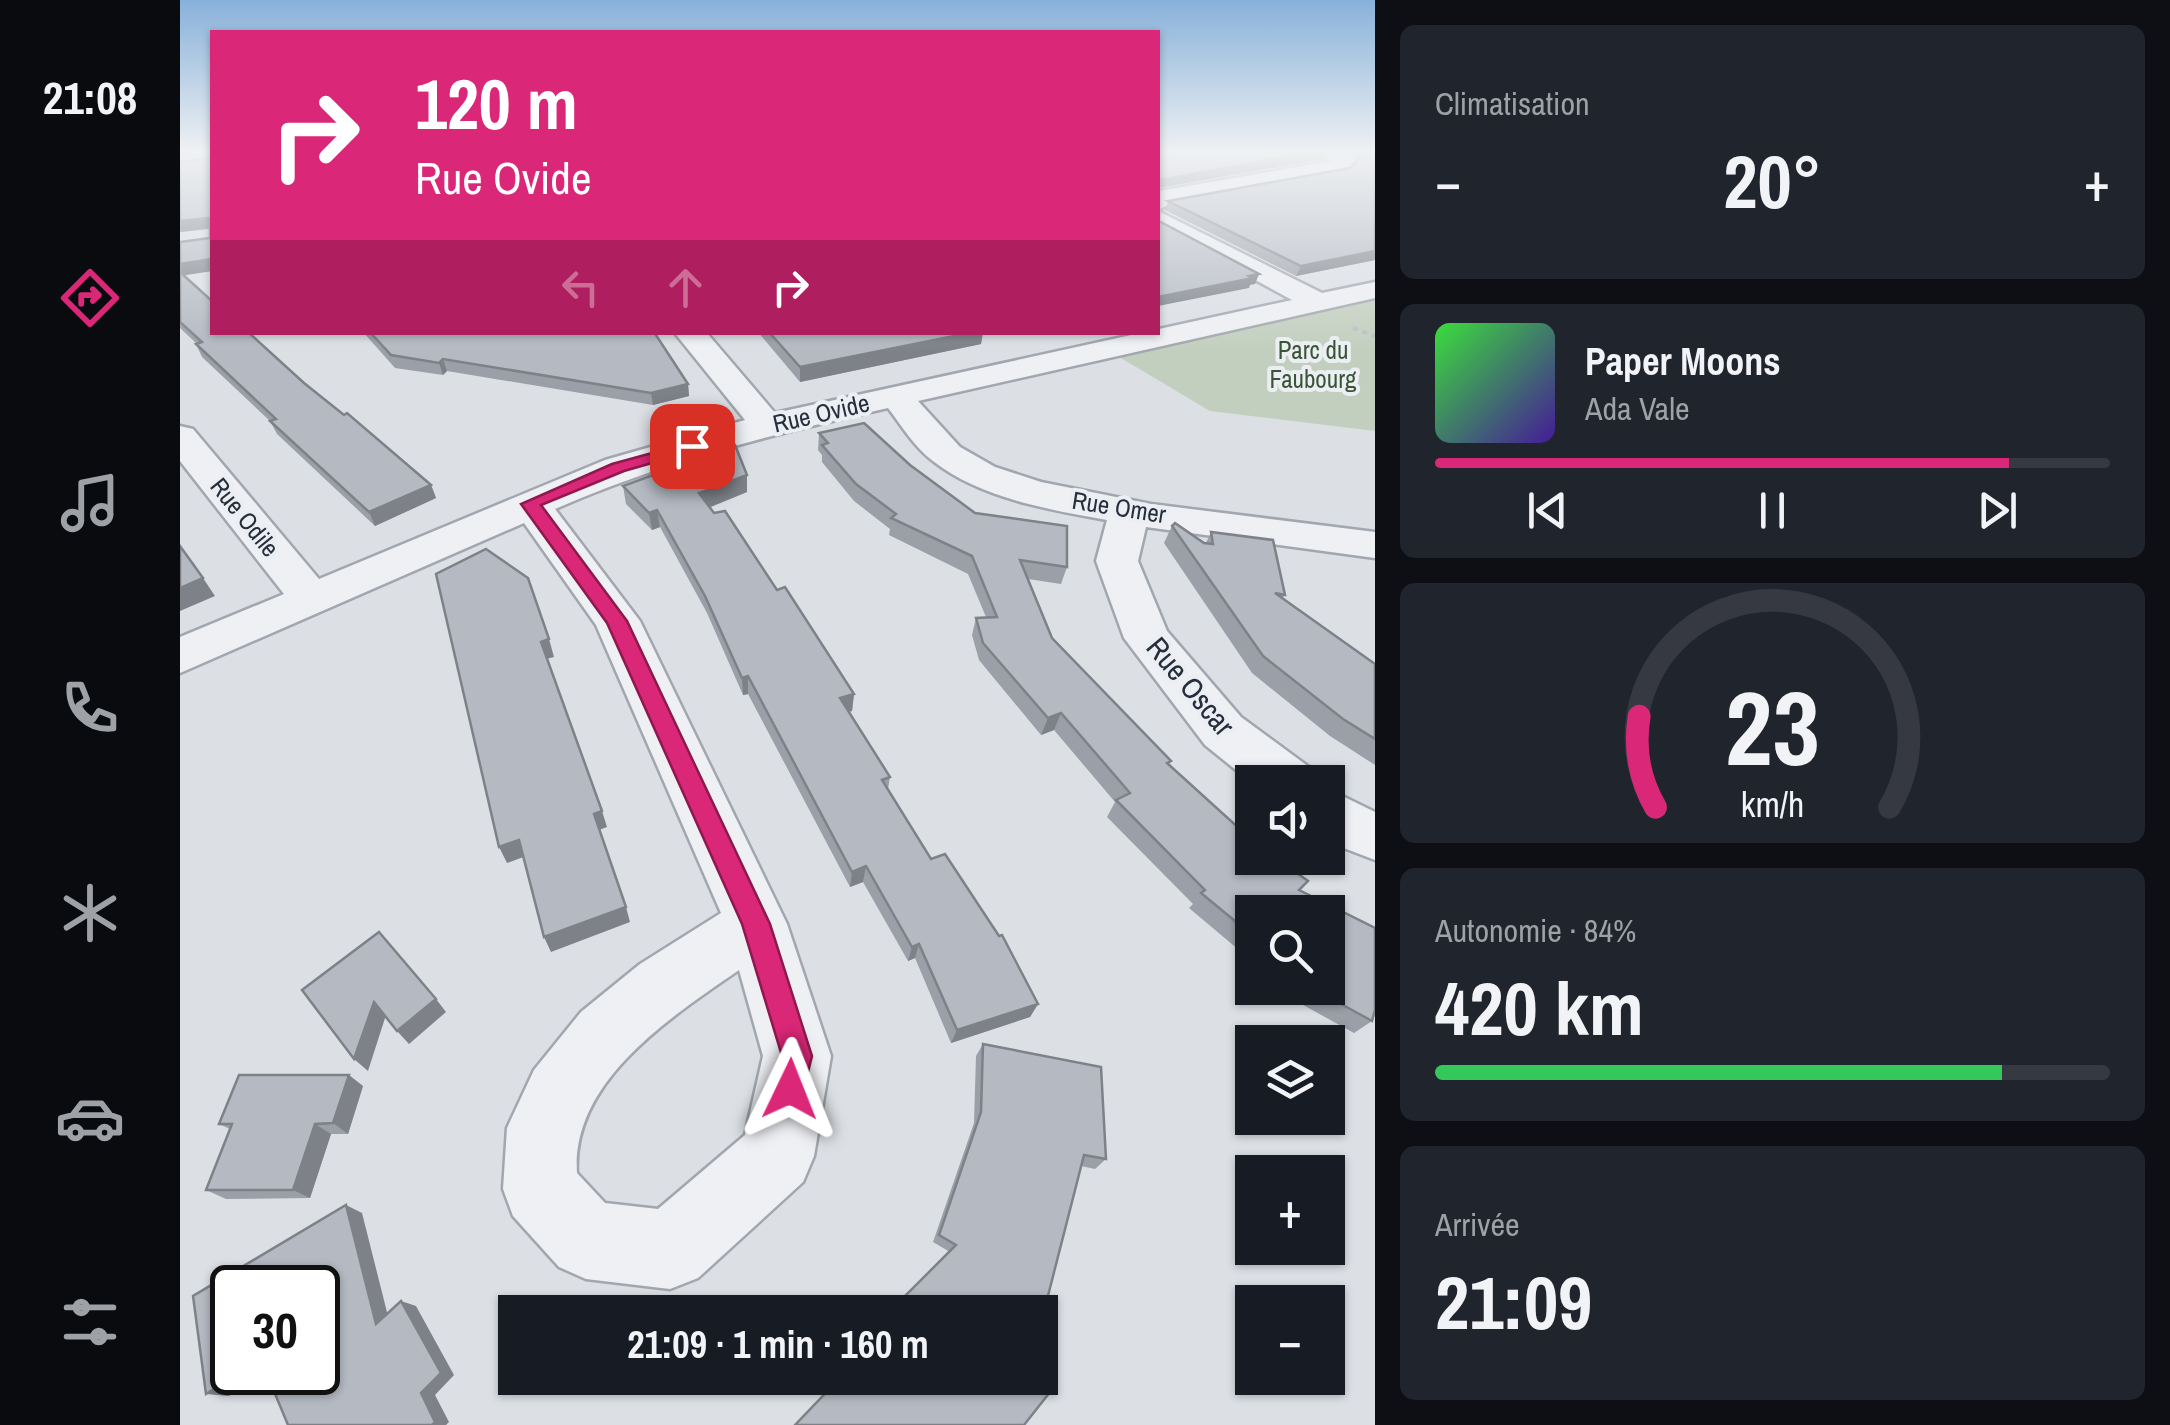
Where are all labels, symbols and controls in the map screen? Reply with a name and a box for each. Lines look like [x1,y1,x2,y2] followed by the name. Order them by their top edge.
[415,57,578,151] text: 120 m
[43,67,137,128] text: 21:08
[250,70,380,200] icon: right
[1435,82,1590,125] text: Climatisation
[1723,130,1822,231] text: 20°
[1435,144,1461,218] text: −
[2084,144,2110,218] text: +
[415,147,591,208] text: Rue Ovide
[553,260,608,315] icon: left
[658,260,713,315] icon: ahead
[763,260,818,315] icon: right
[55,263,125,333] icon: directions
[1270,333,1357,396] park label: Parc du Faubourg
[1585,336,1781,387] text: Paper Moons
[769,385,873,441] street label: Rue Ovide
[1585,387,1690,430] text: Ada Vale
[650,404,735,489] pin
[665,419,720,474] icon: arrive
[55,468,125,538] icon: music
[203,470,287,564] street label: Rue Odile
[1070,483,1169,531] street label: Rue Omer
[1520,483,1575,538] icon: previous
[1745,483,1800,538] icon: pause
[1970,483,2025,538] icon: next
[1138,628,1245,745] street label: Rue Oscar
[1725,657,1820,797] text: 23
[55,673,125,743] icon: phone
[1235,765,1345,1395] map controls
[1235,765,1345,875] button: sound
[1741,780,1804,828] text: km/h
[55,878,125,948] icon: climate
[1235,895,1345,1005] button: search
[1435,909,1636,952] text: Autonomie · 84%
[1435,957,1644,1058] text: 420 km
[1235,1025,1345,1135] button: layers
[738,1037,842,1141] position arrow
[55,1083,125,1153] icon: car
[1235,1155,1345,1265] button: +
[1435,1203,1520,1246] text: Arrivée
[1435,1251,1592,1352] text: 21:09
[210,1265,340,1395] speed limit sign: 30
[1235,1285,1345,1395] button: −
[55,1287,125,1357] icon: filters
[627,1319,929,1370] text: 21:09 · 1 min · 160 m

